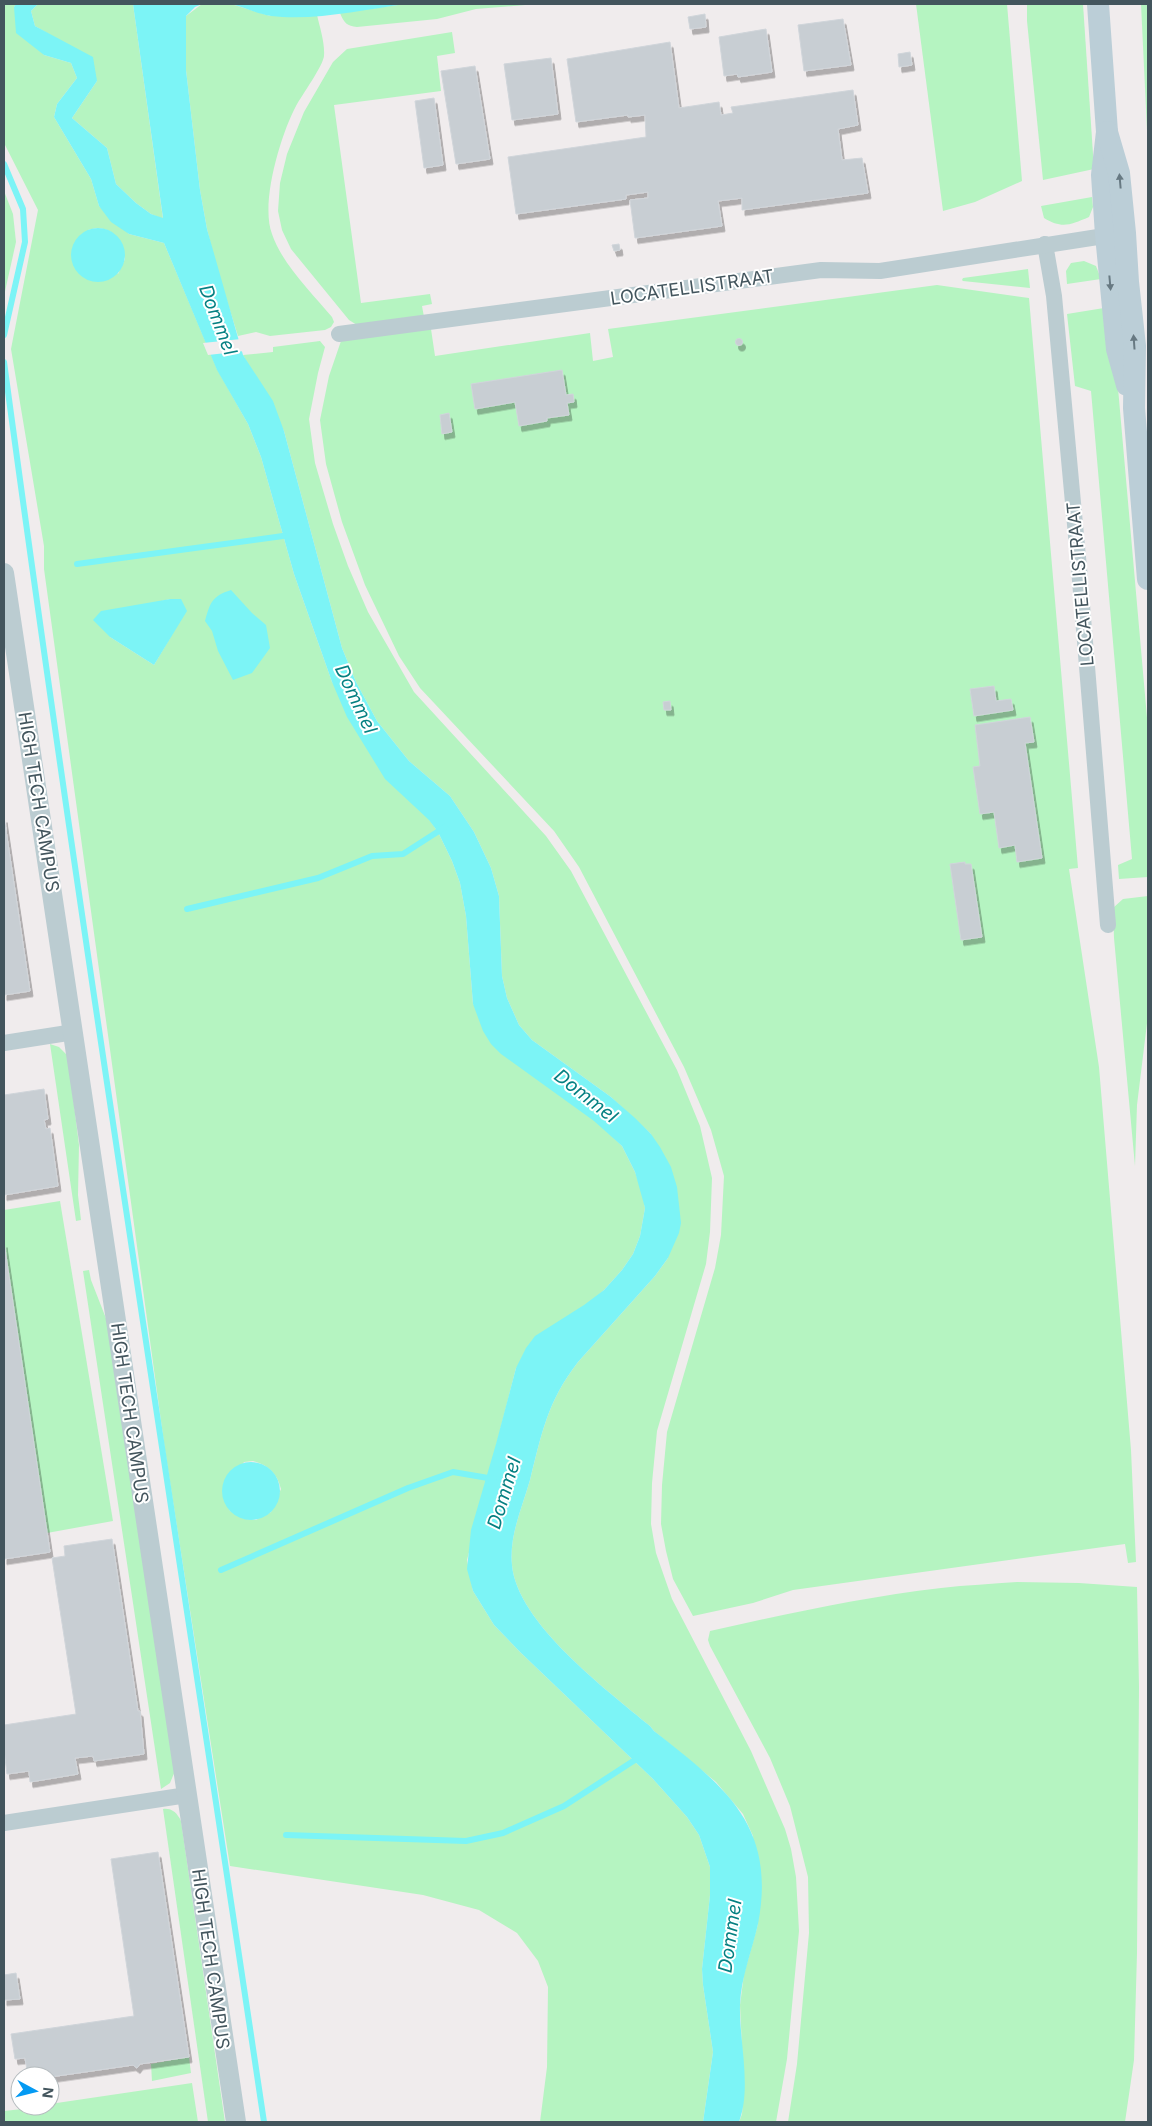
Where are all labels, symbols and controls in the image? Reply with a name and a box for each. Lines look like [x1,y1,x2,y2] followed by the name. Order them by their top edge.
[1115,172,1123,188] one-way arrow
[609,265,775,309] street label: LOCATELLISTRAAT
[1106,276,1114,292] one-way arrow
[194,281,242,359] water label: Dommel
[1130,334,1138,350] one-way arrow
[1062,501,1098,667] street label: LOCATELLISTRAAT
[330,661,382,738] water label: Dommel
[14,710,64,894] street label: HIGH TECH CAMPUS
[550,1064,623,1128] water label: Dommel
[107,1321,153,1505] street label: HIGH TECH CAMPUS
[482,1454,526,1532] water label: Dommel
[188,1867,234,2051] street label: HIGH TECH CAMPUS
[713,1897,747,1974] water label: Dommel
[10,2066,60,2116] north arrow
[39,2086,57,2099] text: N

